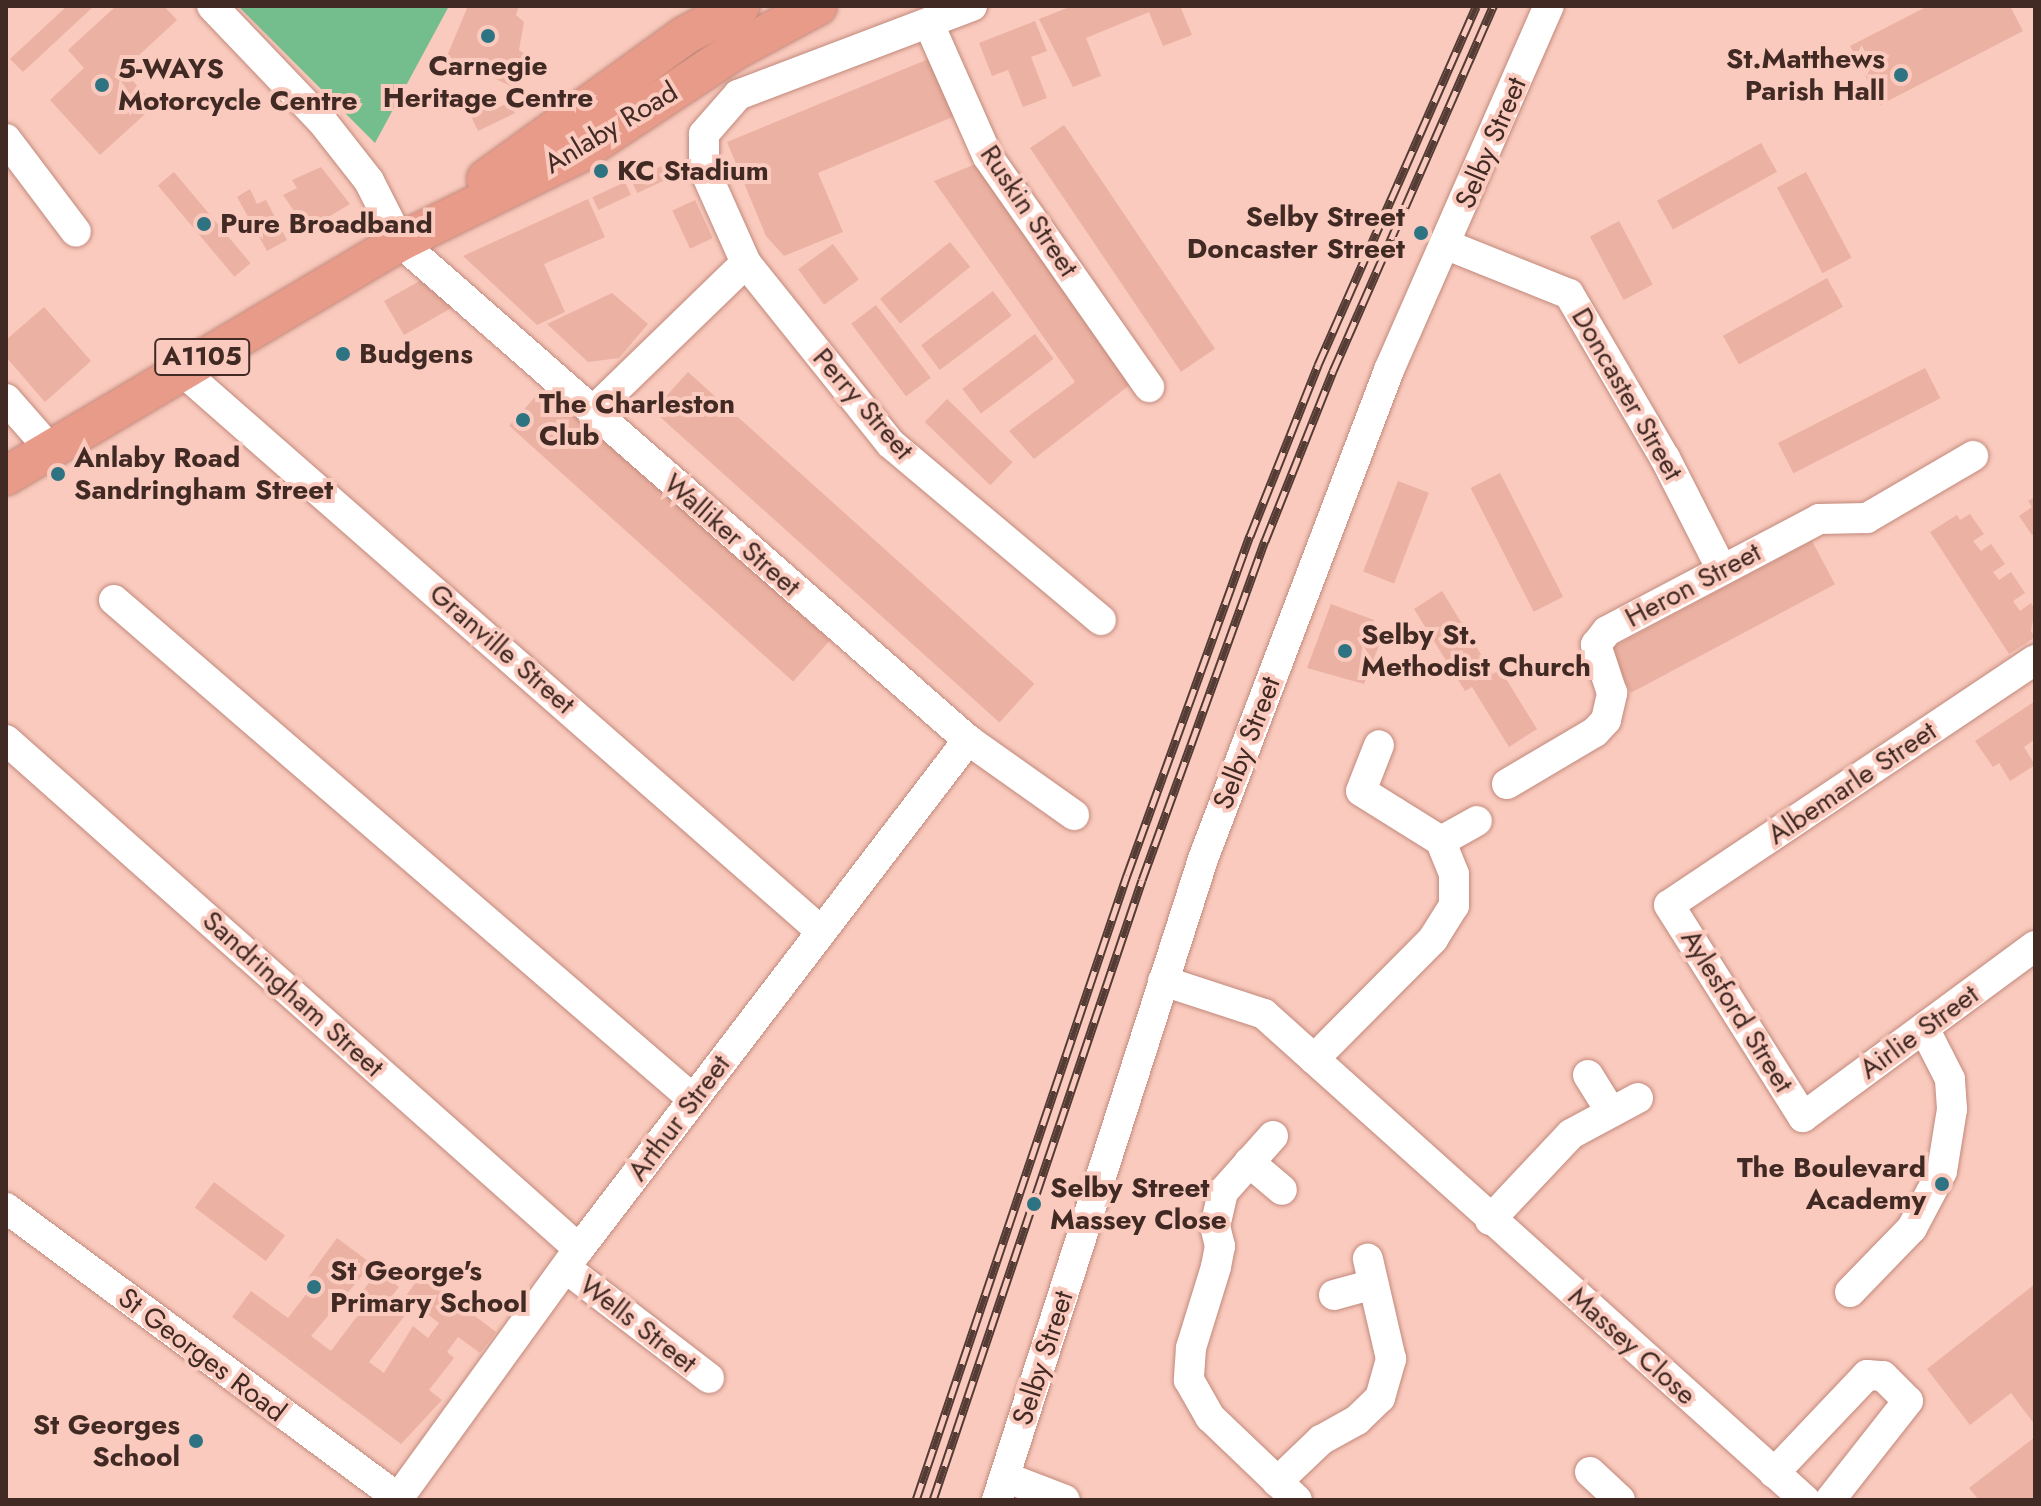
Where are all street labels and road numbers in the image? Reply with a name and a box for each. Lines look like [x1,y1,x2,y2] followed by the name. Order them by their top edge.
[1448,72,1534,214] street label: Selby Street
[538,75,684,181] street label: Anlaby Road
[973,139,1085,283] street label: Ruskin Street
[1564,302,1690,486] street label: Doncaster Street
[154,335,250,379] road number: A1105
[806,341,920,467] street label: Perry Street
[657,467,807,603] street label: Walliker Street
[1619,535,1767,635] street label: Heron Street
[423,577,581,721] street label: Granville Street
[1206,672,1288,814] street label: Selby Street
[1761,714,1943,852] street label: Albemarle Street
[195,904,391,1084] street label: Sandringham Street
[1674,923,1800,1099] street label: Aylesford Street
[1853,978,1985,1086] street label: Airlie Street
[621,1048,737,1188] street label: Arthur Street
[573,1268,703,1380] street label: Wells Street
[1561,1280,1703,1412] street label: Massey Close
[111,1281,293,1429] street label: St Georges Road
[1006,1287,1080,1429] street label: Selby Street

